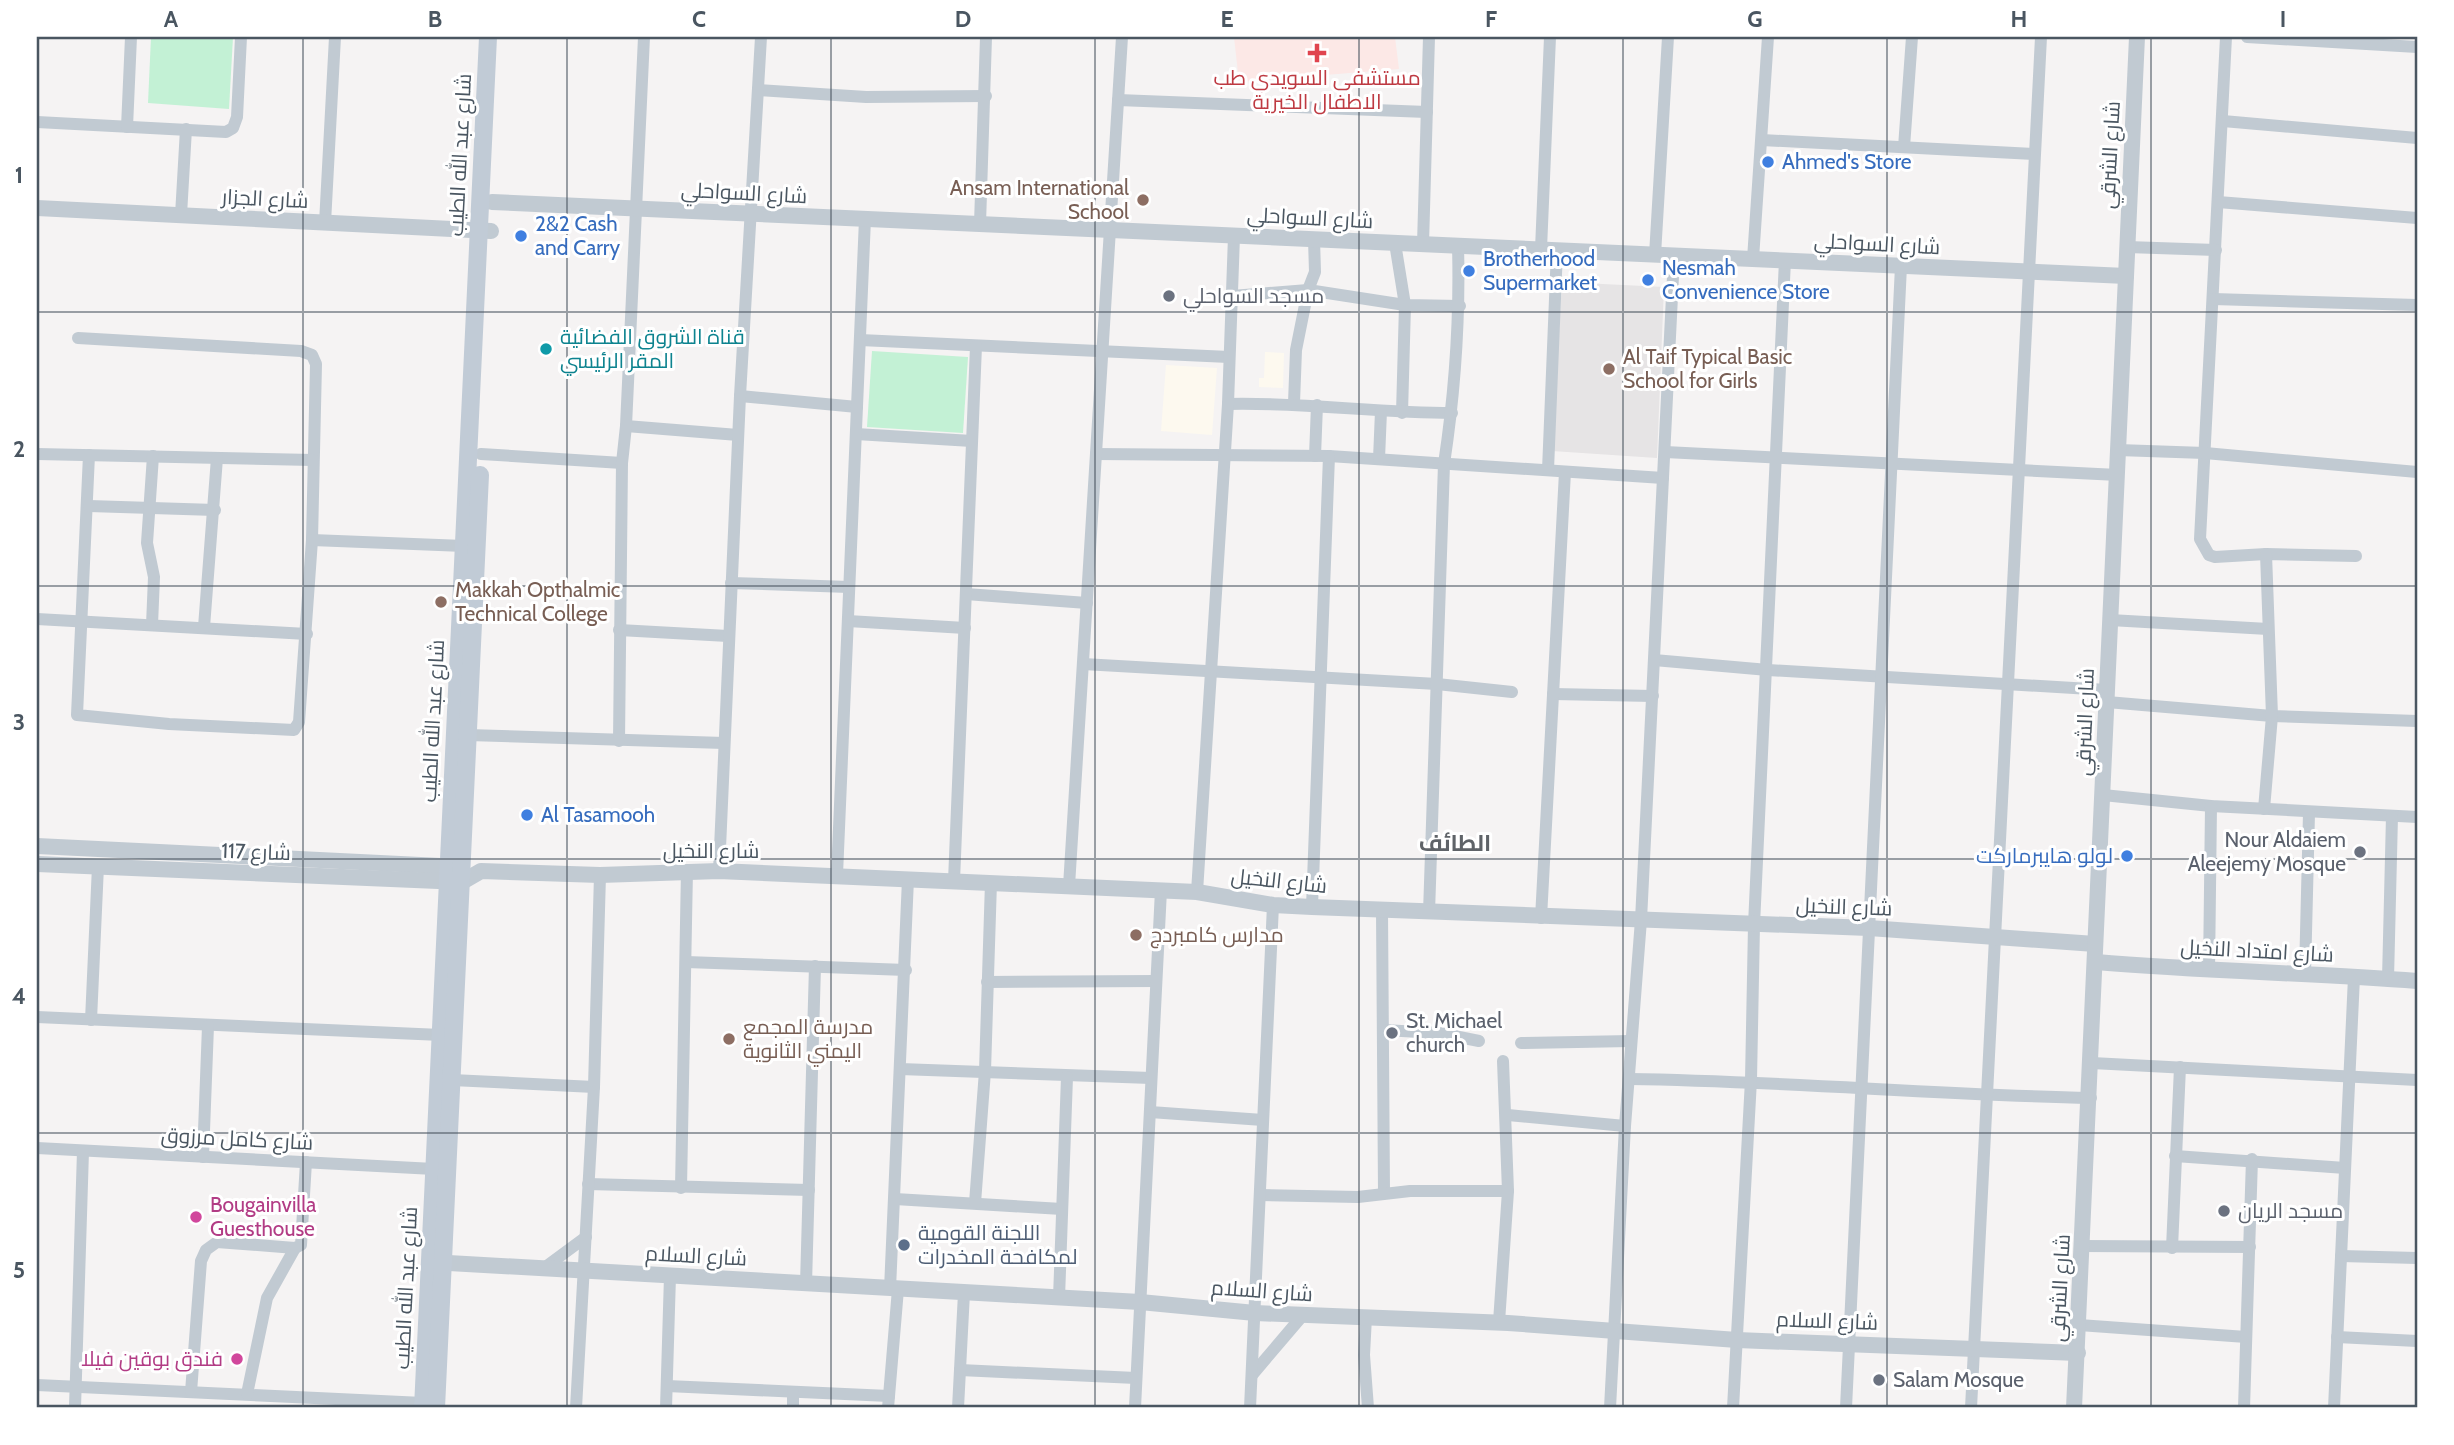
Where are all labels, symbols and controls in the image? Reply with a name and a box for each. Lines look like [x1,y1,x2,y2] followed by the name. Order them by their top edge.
[164,5,179,33] text: A
[428,5,442,33] text: B
[692,5,706,33] text: C
[955,5,971,33] text: D
[1220,5,1234,33] text: E
[1485,5,1497,33] text: F
[1747,5,1763,33] text: G
[2011,5,2027,33] text: H
[2280,5,2286,33] text: I
[1307,43,1327,63] marker: مستشفى السويدي طب الاطفال الخيرية
[1213,65,1421,115] place label: مستشفى السويدي طب الاطفال الخيرية
[442,73,478,237] street label: شارع عبد الله الطيب
[2094,100,2129,210] street label: شارع الشرقي
[1782,149,1912,174] place label: Ahmed's Store
[1760,154,1776,170] marker: Ahmed's Store
[15,161,23,189] text: 1
[950,175,1129,224] place label: Ansam International School
[680,177,808,212] street label: شارع السواحلي
[220,184,309,215] street label: شارع الجزار
[1135,192,1151,208] marker: Ansam International School
[1246,202,1374,237] street label: شارع السواحلي
[535,211,620,260] place label: 2&2 Cash and Carry
[513,228,529,244] marker: 2&2 Cash and Carry
[1813,228,1941,263] street label: شارع السواحلي
[1483,246,1597,295] place label: Brotherhood Supermarket
[1662,255,1830,304] place label: Nesmah Convenience Store
[1461,263,1477,279] marker: Brotherhood Supermarket
[1640,272,1656,288] marker: Nesmah Convenience Store
[1183,283,1324,312] place label: مسجد السواحلي
[1161,288,1177,304] marker: مسجد السواحلي
[560,324,745,376] place label: قناة الشروق الفضائية المقر الرئيسي
[538,341,554,357] marker: قناة الشروق الفضائية المقر الرئيسي
[1623,344,1792,393] place label: Al Taif Typical Basic School for Girls
[1601,361,1617,377] marker: Al Taif Typical Basic School for Girls
[13,435,25,463] text: 2
[455,577,620,626] place label: Makkah Opthalmic Technical College
[433,594,449,610] marker: Makkah Opthalmic Technical College
[415,639,451,803] street label: شارع عبد الله الطيب
[2070,668,2103,777] street label: شارع الشرقي
[13,708,25,736] text: 3
[541,802,655,827] place label: Al Tasamooh
[519,807,535,823] marker: Al Tasamooh
[2188,827,2346,877] place label: Nour Aldaiem Aleejemy Mosque
[1419,829,1491,857] district label: الطائف
[221,838,291,867] street label: شارع 117
[663,838,759,865] street label: شارع النخيل
[1976,843,2113,868] place label: لولو هايبرماركت
[2352,844,2368,860] marker: Nour Aldaiem Aleejemy Mosque
[2119,848,2135,864] marker: لولو هايبرماركت
[1230,863,1328,900] street label: شارع النخيل
[1795,892,1893,923] street label: شارع النخيل
[1150,922,1284,949] place label: مدارس كامبردج
[1128,927,1144,943] marker: مدارس كامبردج
[2180,934,2334,969] street label: شارع امتداد النخيل
[12,982,26,1010] text: 4
[1406,1008,1502,1057] place label: St. Michael church
[743,1014,873,1067] place label: مدرسة المجمع اليمني الثانوية
[1384,1025,1400,1041] marker: St. Michael church
[721,1031,737,1047] marker: مدرسة المجمع اليمني الثانوية
[160,1122,314,1157] street label: شارع كامل مرزوق
[210,1192,316,1241] place label: Bougainvilla Guesthouse
[2238,1198,2343,1224] place label: مسجد الريان
[2216,1203,2232,1219] marker: مسجد الريان
[388,1206,424,1370] street label: شارع عبد الله الطيب
[188,1209,204,1225] marker: Bougainvilla Guesthouse
[918,1220,1078,1269] place label: اللجنة القومية لمكافحة المخدرات
[2044,1233,2079,1343] street label: شارع الشرقي
[896,1237,912,1253] marker: اللجنة القومية لمكافحة المخدرات
[644,1240,748,1273] street label: شارع السلام
[13,1256,25,1284] text: 5
[1210,1274,1314,1309] street label: شارع السلام
[1775,1306,1878,1337] street label: شارع السلام
[81,1346,223,1372] place label: فندق بوقين فيلا
[229,1351,245,1367] marker: فندق بوقين فيلا
[1893,1367,2024,1392] place label: Salam Mosque
[1871,1372,1887,1388] marker: Salam Mosque

